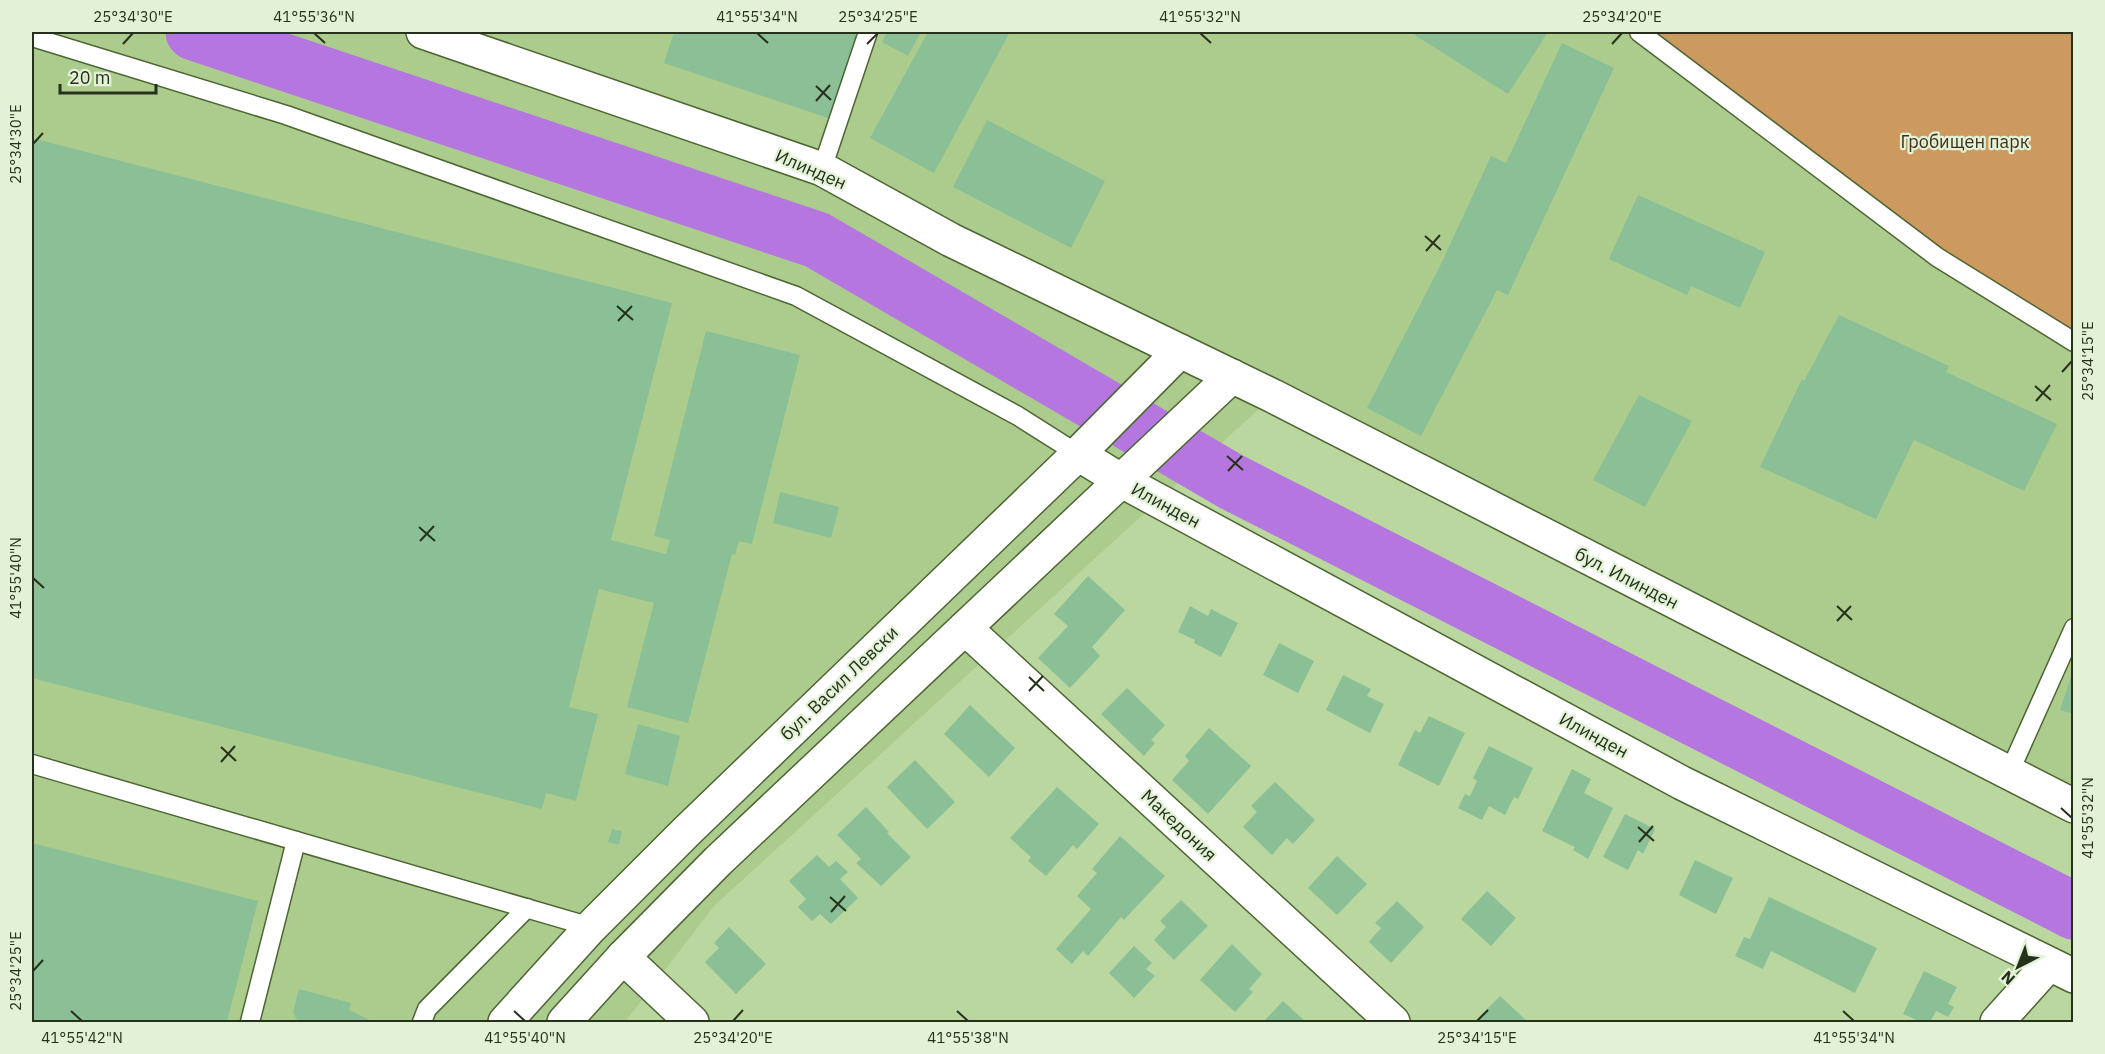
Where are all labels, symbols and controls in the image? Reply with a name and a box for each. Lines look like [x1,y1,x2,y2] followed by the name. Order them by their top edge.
[93,7,173,26] text: 25°34'30"E
[273,7,355,26] text: 41°55'36"N
[716,7,798,26] text: 41°55'34"N
[838,7,918,26] text: 25°34'25"E
[1159,7,1241,26] text: 41°55'32"N
[1582,7,1662,26] text: 25°34'20"E
[60,57,156,95] scale bar
[69,66,111,89] text: 20 m
[6,104,25,184] text: 25°34'30"E
[1900,130,2030,153] park label: Гробищен парк
[772,144,850,194] street label: Илинден
[2078,321,2097,401] text: 25°34'15"E
[1127,477,1205,533] street label: Илинден
[6,537,25,619] text: 41°55'40"N
[1571,542,1683,614] street label: бул. Илинден
[775,621,903,745] street label: бул. Васил Левски
[1555,707,1633,763] street label: Илинден
[2078,777,2097,859] text: 41°55'32"N
[1136,784,1222,866] street label: Македония
[6,931,25,1011] text: 25°34'25"E
[1988,937,2048,997] north arrow
[1997,967,2019,989] text: N
[41,1028,123,1047] text: 41°55'42"N
[484,1028,566,1047] text: 41°55'40"N
[693,1028,773,1047] text: 25°34'20"E
[927,1028,1009,1047] text: 41°55'38"N
[1437,1028,1517,1047] text: 25°34'15"E
[1813,1028,1895,1047] text: 41°55'34"N

